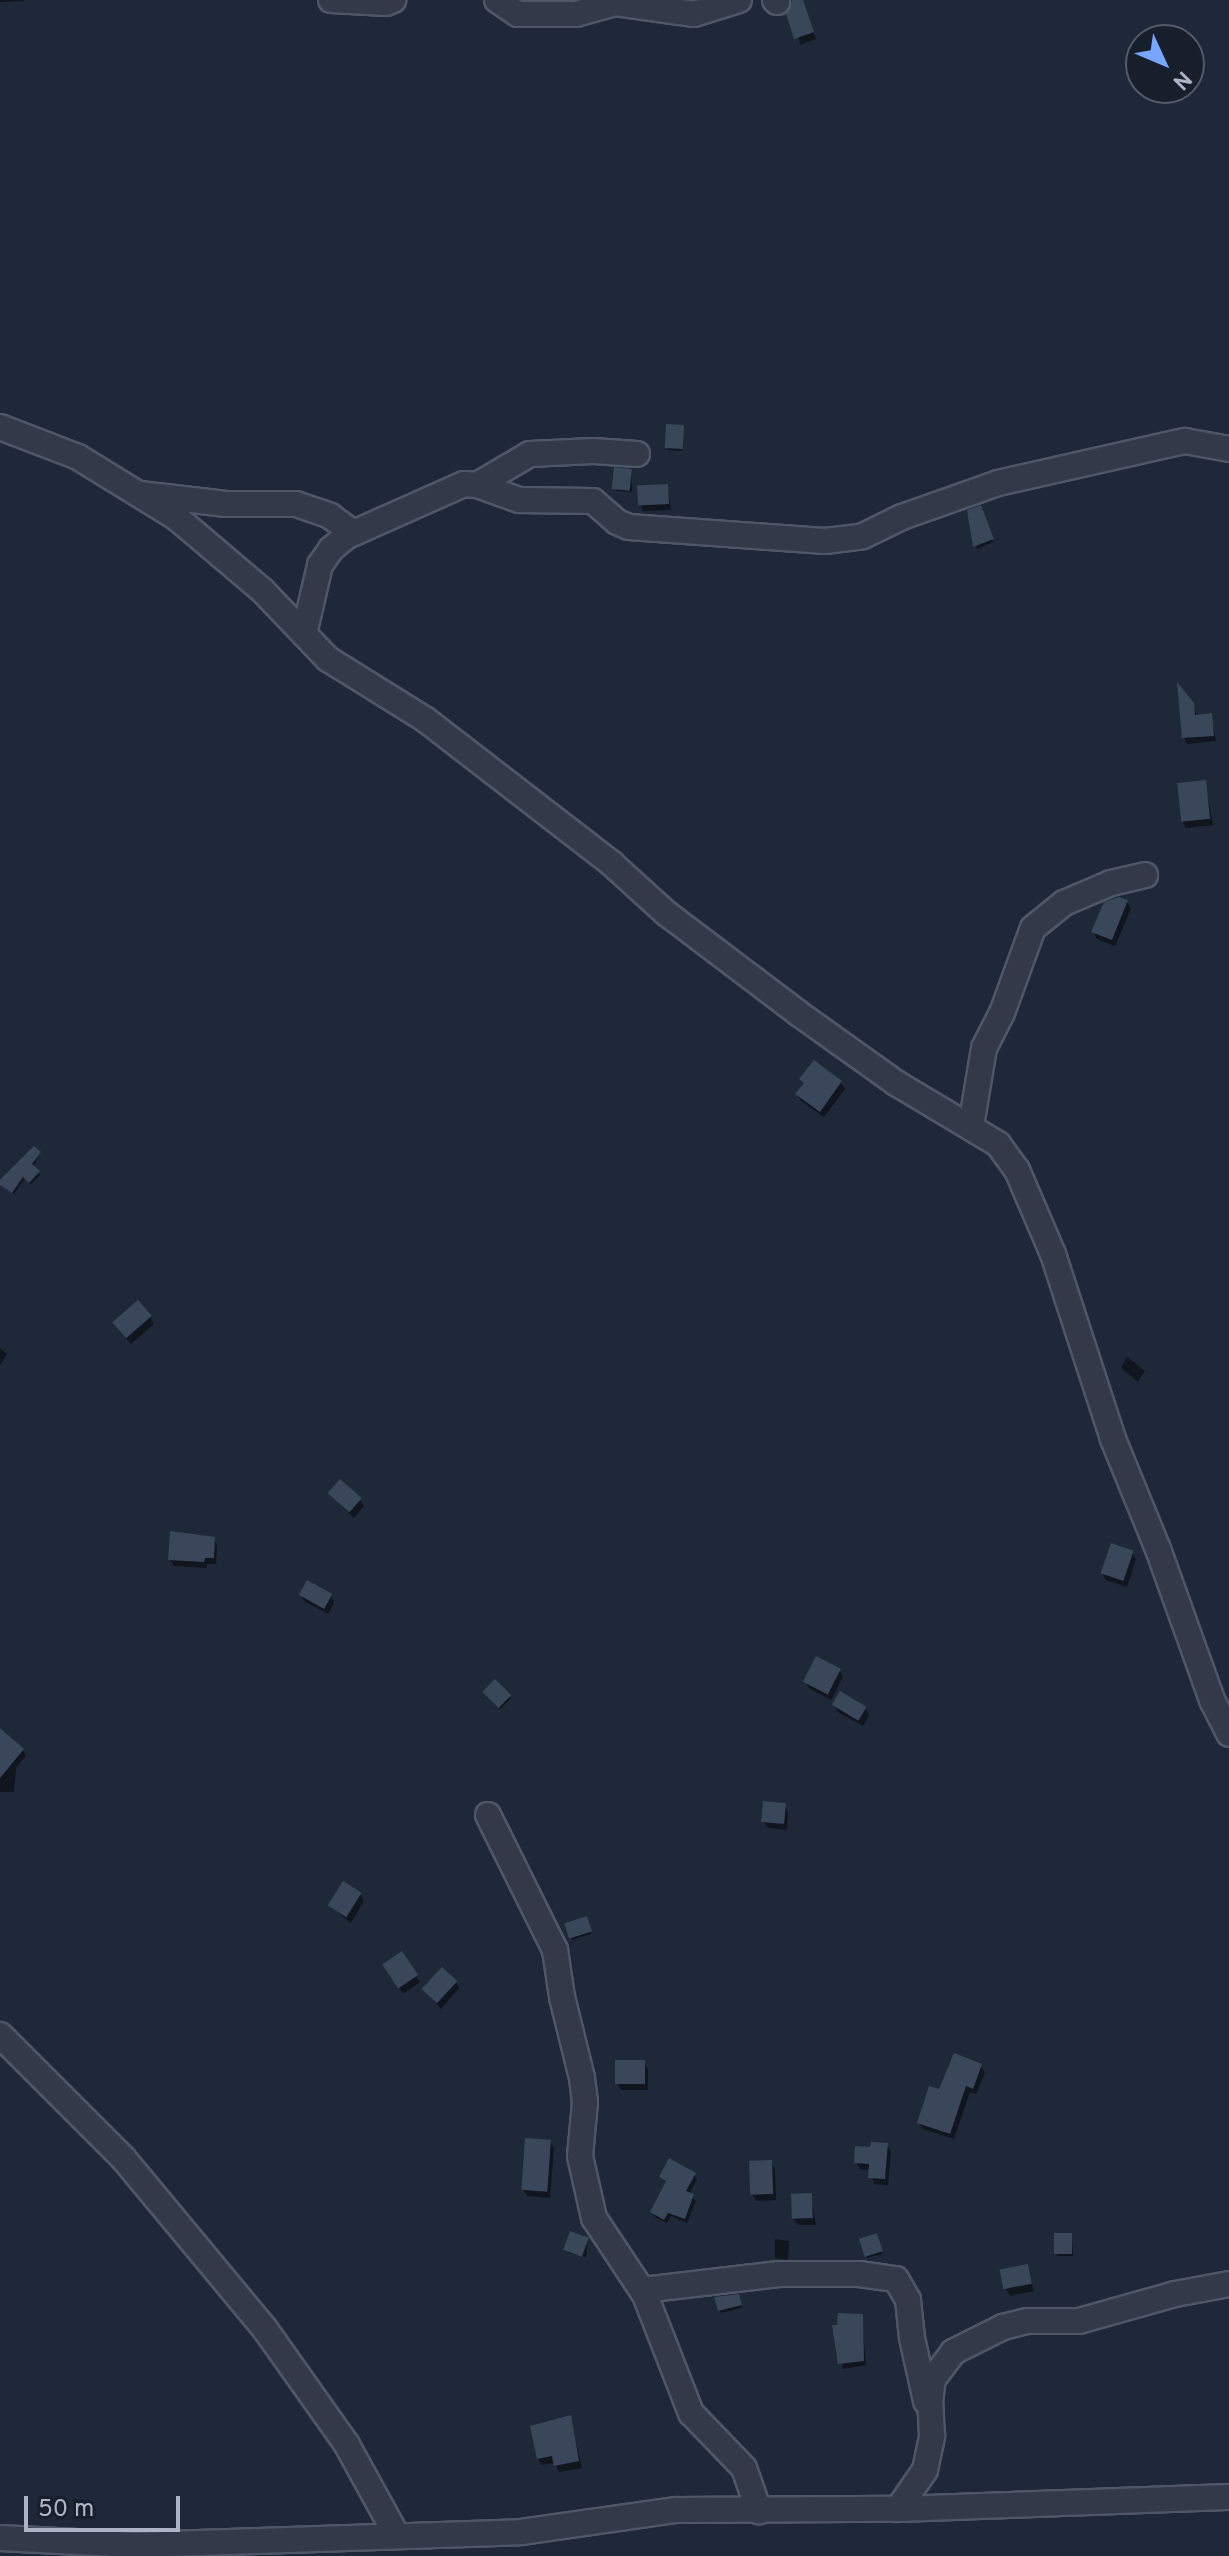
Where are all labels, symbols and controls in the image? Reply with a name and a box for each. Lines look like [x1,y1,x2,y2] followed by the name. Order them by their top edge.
[1125,24,1205,104] north arrow
[1166,65,1196,95] text: N
[28,2480,184,2530] scale bar
[38,2495,94,2525] text: 50 m

